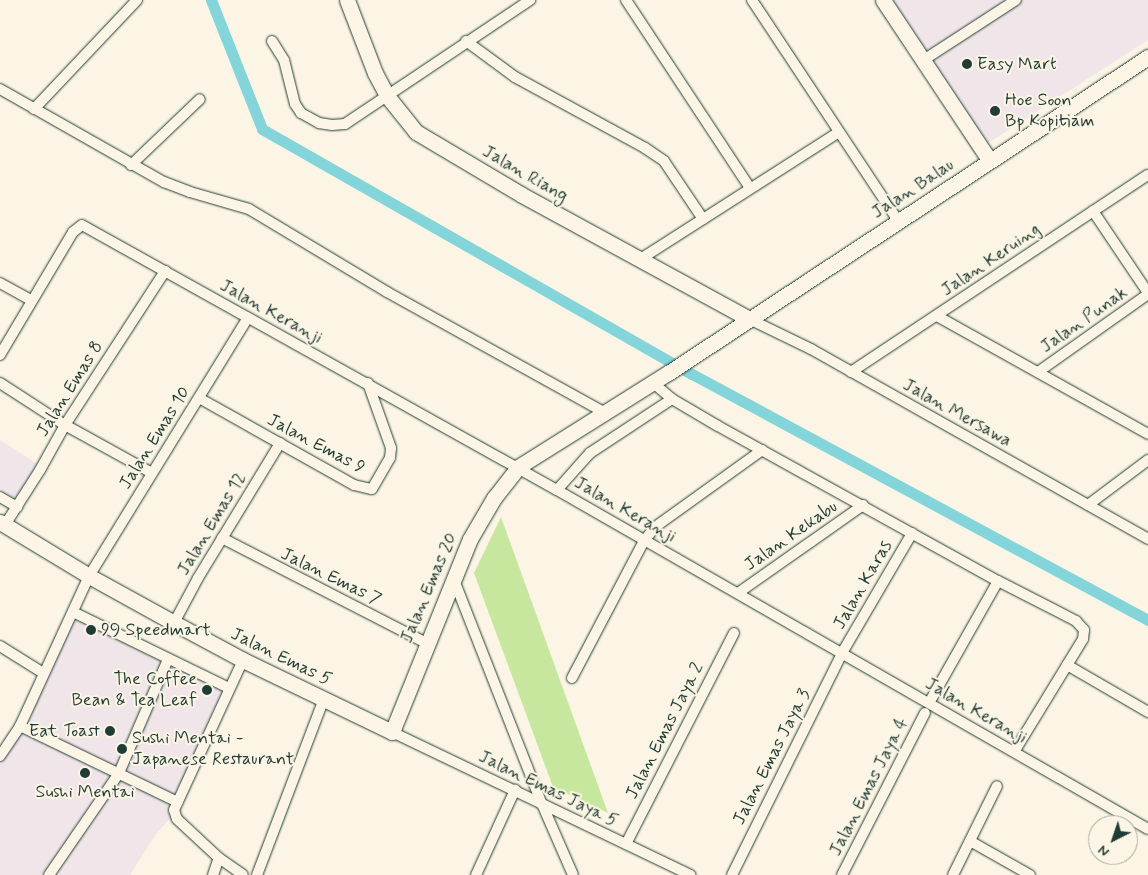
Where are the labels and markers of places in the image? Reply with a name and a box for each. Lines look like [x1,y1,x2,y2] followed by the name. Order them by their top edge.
[977,53,1059,75] place label: Easy Mart
[961,58,973,70] marker: Easy Mart
[1005,90,1098,132] place label: Hoe Soon Bp Kopitiam
[989,105,1001,117] marker: Hoe Soon Bp Kopitiam
[101,619,211,641] place label: 99 Speedmart
[85,624,97,636] marker: 99 Speedmart
[72,669,197,712] place label: The Coffee Bean & Tea Leaf
[201,684,213,696] marker: The Coffee Bean & Tea Leaf
[28,720,100,742] place label: Eat Toast
[104,725,116,737] marker: Eat Toast
[132,728,295,771] place label: Sushi Mentai - Japanese Restaurant
[116,743,128,755] marker: Sushi Mentai - Japanese Restaurant
[79,767,91,779] marker: Sushi Mentai
[36,781,134,803] place label: Sushi Mentai

